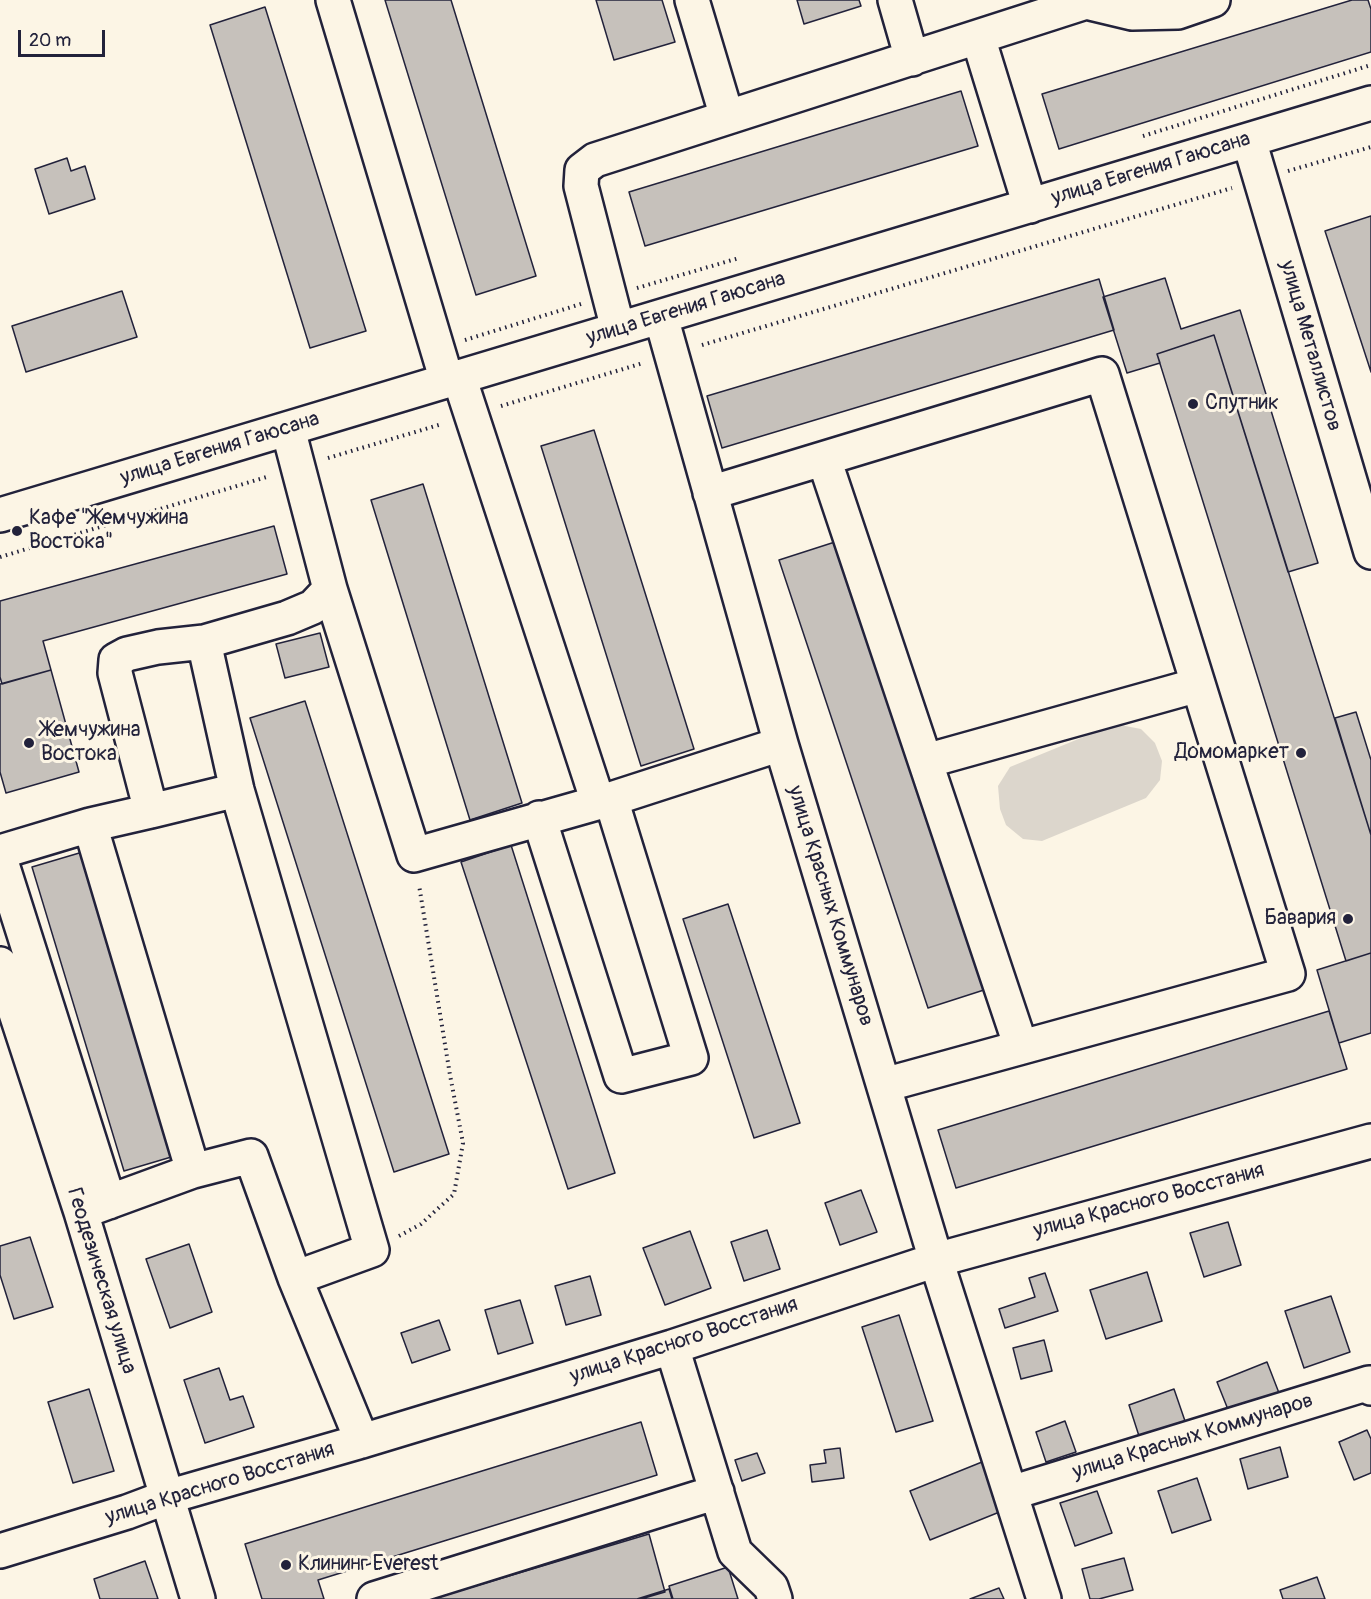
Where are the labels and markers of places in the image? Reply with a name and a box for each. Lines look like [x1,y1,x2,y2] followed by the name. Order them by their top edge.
[1205,391,1279,417] place label: Спутник
[1186,397,1200,411] marker: Спутник
[29,506,188,556] place label: Кафе "Жемчужина Востока"
[10,524,24,538] marker: Кафе "Жемчужина Востока"
[41,718,140,768] place label: Жемчужина Востока
[22,736,36,750] marker: Жемчужина Востока
[1175,740,1289,766] place label: Домомаркет
[1294,746,1308,760] marker: Домомаркет
[1264,906,1336,932] place label: Бавария
[1341,912,1355,926] marker: Бавария
[298,1552,438,1578] place label: Клининг Everest
[279,1558,293,1572] marker: Клининг Everest

